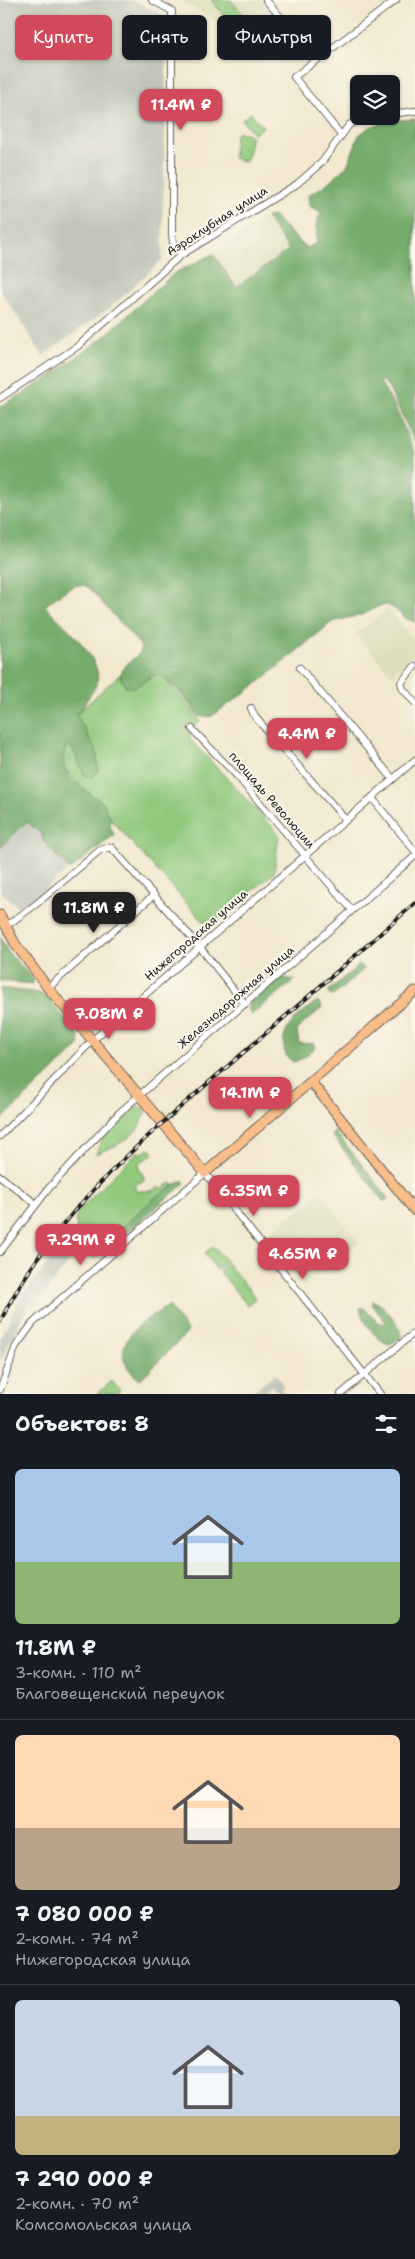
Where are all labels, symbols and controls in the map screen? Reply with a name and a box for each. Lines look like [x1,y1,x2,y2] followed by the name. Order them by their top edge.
[15,15,112,60] chip: Купить
[122,15,207,60] chip: Снять
[217,15,331,60] chip: Фильтры
[350,75,400,125] map controls
[350,75,400,125] button: layers
[135,88,227,131] pin: 11.4M ₽
[150,94,212,115] text: 11.4M ₽
[163,182,271,260] street label: Аэроклубная улица
[266,718,348,760] pin: 4.4M ₽
[278,723,336,744] text: 4.4M ₽
[226,748,319,852] street label: площадь Революции
[141,885,251,984] street label: Нижегородская улица
[48,892,140,934] pin: 11.8M ₽
[63,897,125,918] text: 11.8M ₽
[174,942,298,1052] street label: Железнодорожная улица
[63,998,155,1040] pin: 7.08M ₽
[74,1003,144,1024] text: 7.08M ₽
[204,1076,296,1119] pin: 14.1M ₽
[220,1082,280,1103] text: 14.1M ₽
[208,1174,300,1217] pin: 6.35M ₽
[219,1180,289,1201] text: 6.35M ₽
[35,1224,127,1266] pin: 7.29M ₽
[46,1229,116,1250] text: 7.29M ₽
[257,1238,349,1280] pin: 4.65M ₽
[269,1243,337,1264] text: 4.65M ₽
[15,1410,149,1438] text: Объектов: 8
[372,1410,400,1438] icon: filters
[163,1502,253,1592] icon: home
[15,1634,97,1662] text: 11.8M ₽
[15,1662,142,1683] text: 3-комн. · 110 m²
[15,1683,225,1704] text: Благовещенский переулок
[163,1767,253,1857] icon: home
[15,1900,154,1928] text: 7 080 000 ₽
[15,1928,139,1949] text: 2-комн. · 74 m²
[15,1949,191,1970] text: Нижегородская улица
[163,2032,253,2122] icon: home
[15,2165,153,2193] text: 7 290 000 ₽
[15,2193,139,2214] text: 2-комн. · 70 m²
[15,2214,191,2235] text: Комсомольская улица

